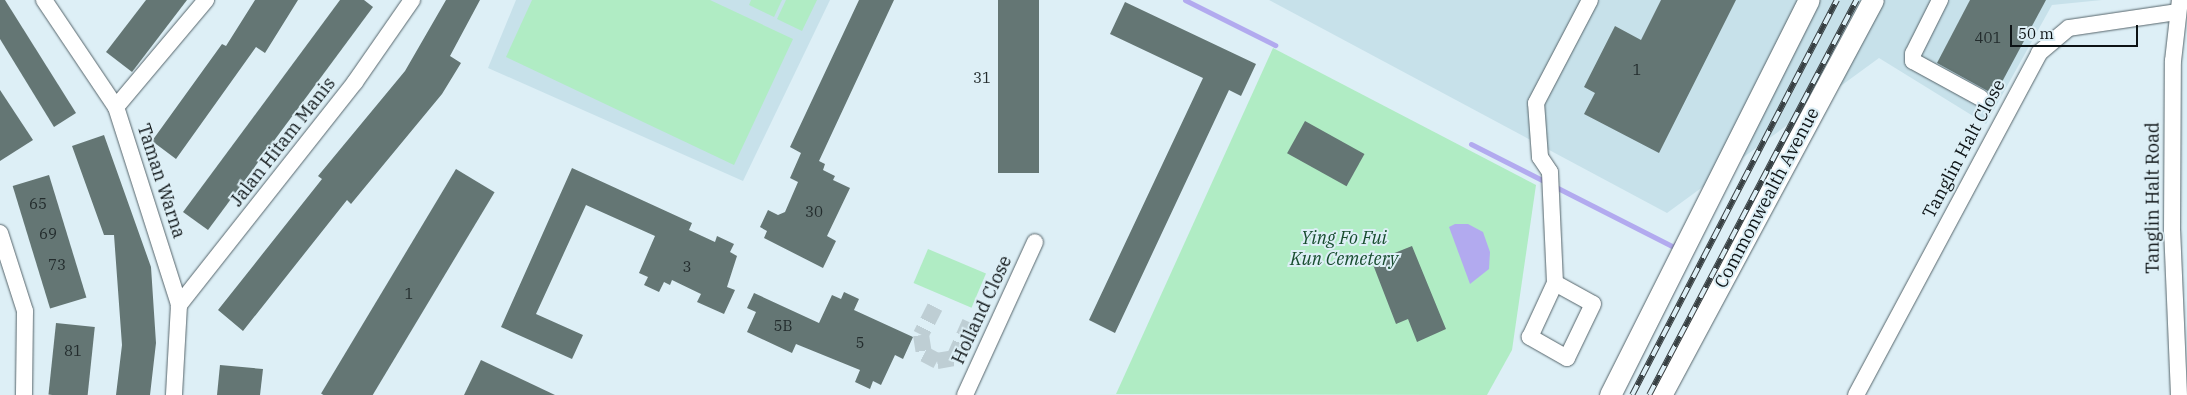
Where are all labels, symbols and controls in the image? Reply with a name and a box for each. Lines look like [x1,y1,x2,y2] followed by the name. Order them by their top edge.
[2012,15,2140,47] scale bar
[2018,24,2054,43] text: 50 m
[1975,29,2001,47] house number: 401
[1633,61,1641,79] house number: 1
[973,69,991,87] house number: 31
[226,73,340,211] street label: Jalan Hitam Manis
[1918,76,2010,222] street label: Tanglin Halt Close
[1710,104,1824,292] street label: Commonwealth Avenue
[132,121,190,241] street label: Taman Warna
[2142,122,2164,274] street label: Tanglin Halt Road
[29,195,47,213] house number: 65
[805,203,823,221] house number: 30
[39,225,57,243] house number: 69
[1290,228,1398,270] park label: Ying Fo Fui Kun Cemetery
[947,252,1017,368] street label: Holland Close
[48,256,66,274] house number: 73
[683,258,691,276] house number: 3
[405,285,413,303] house number: 1
[773,317,793,335] house number: 5B
[856,334,864,352] house number: 5
[64,342,82,360] house number: 81

